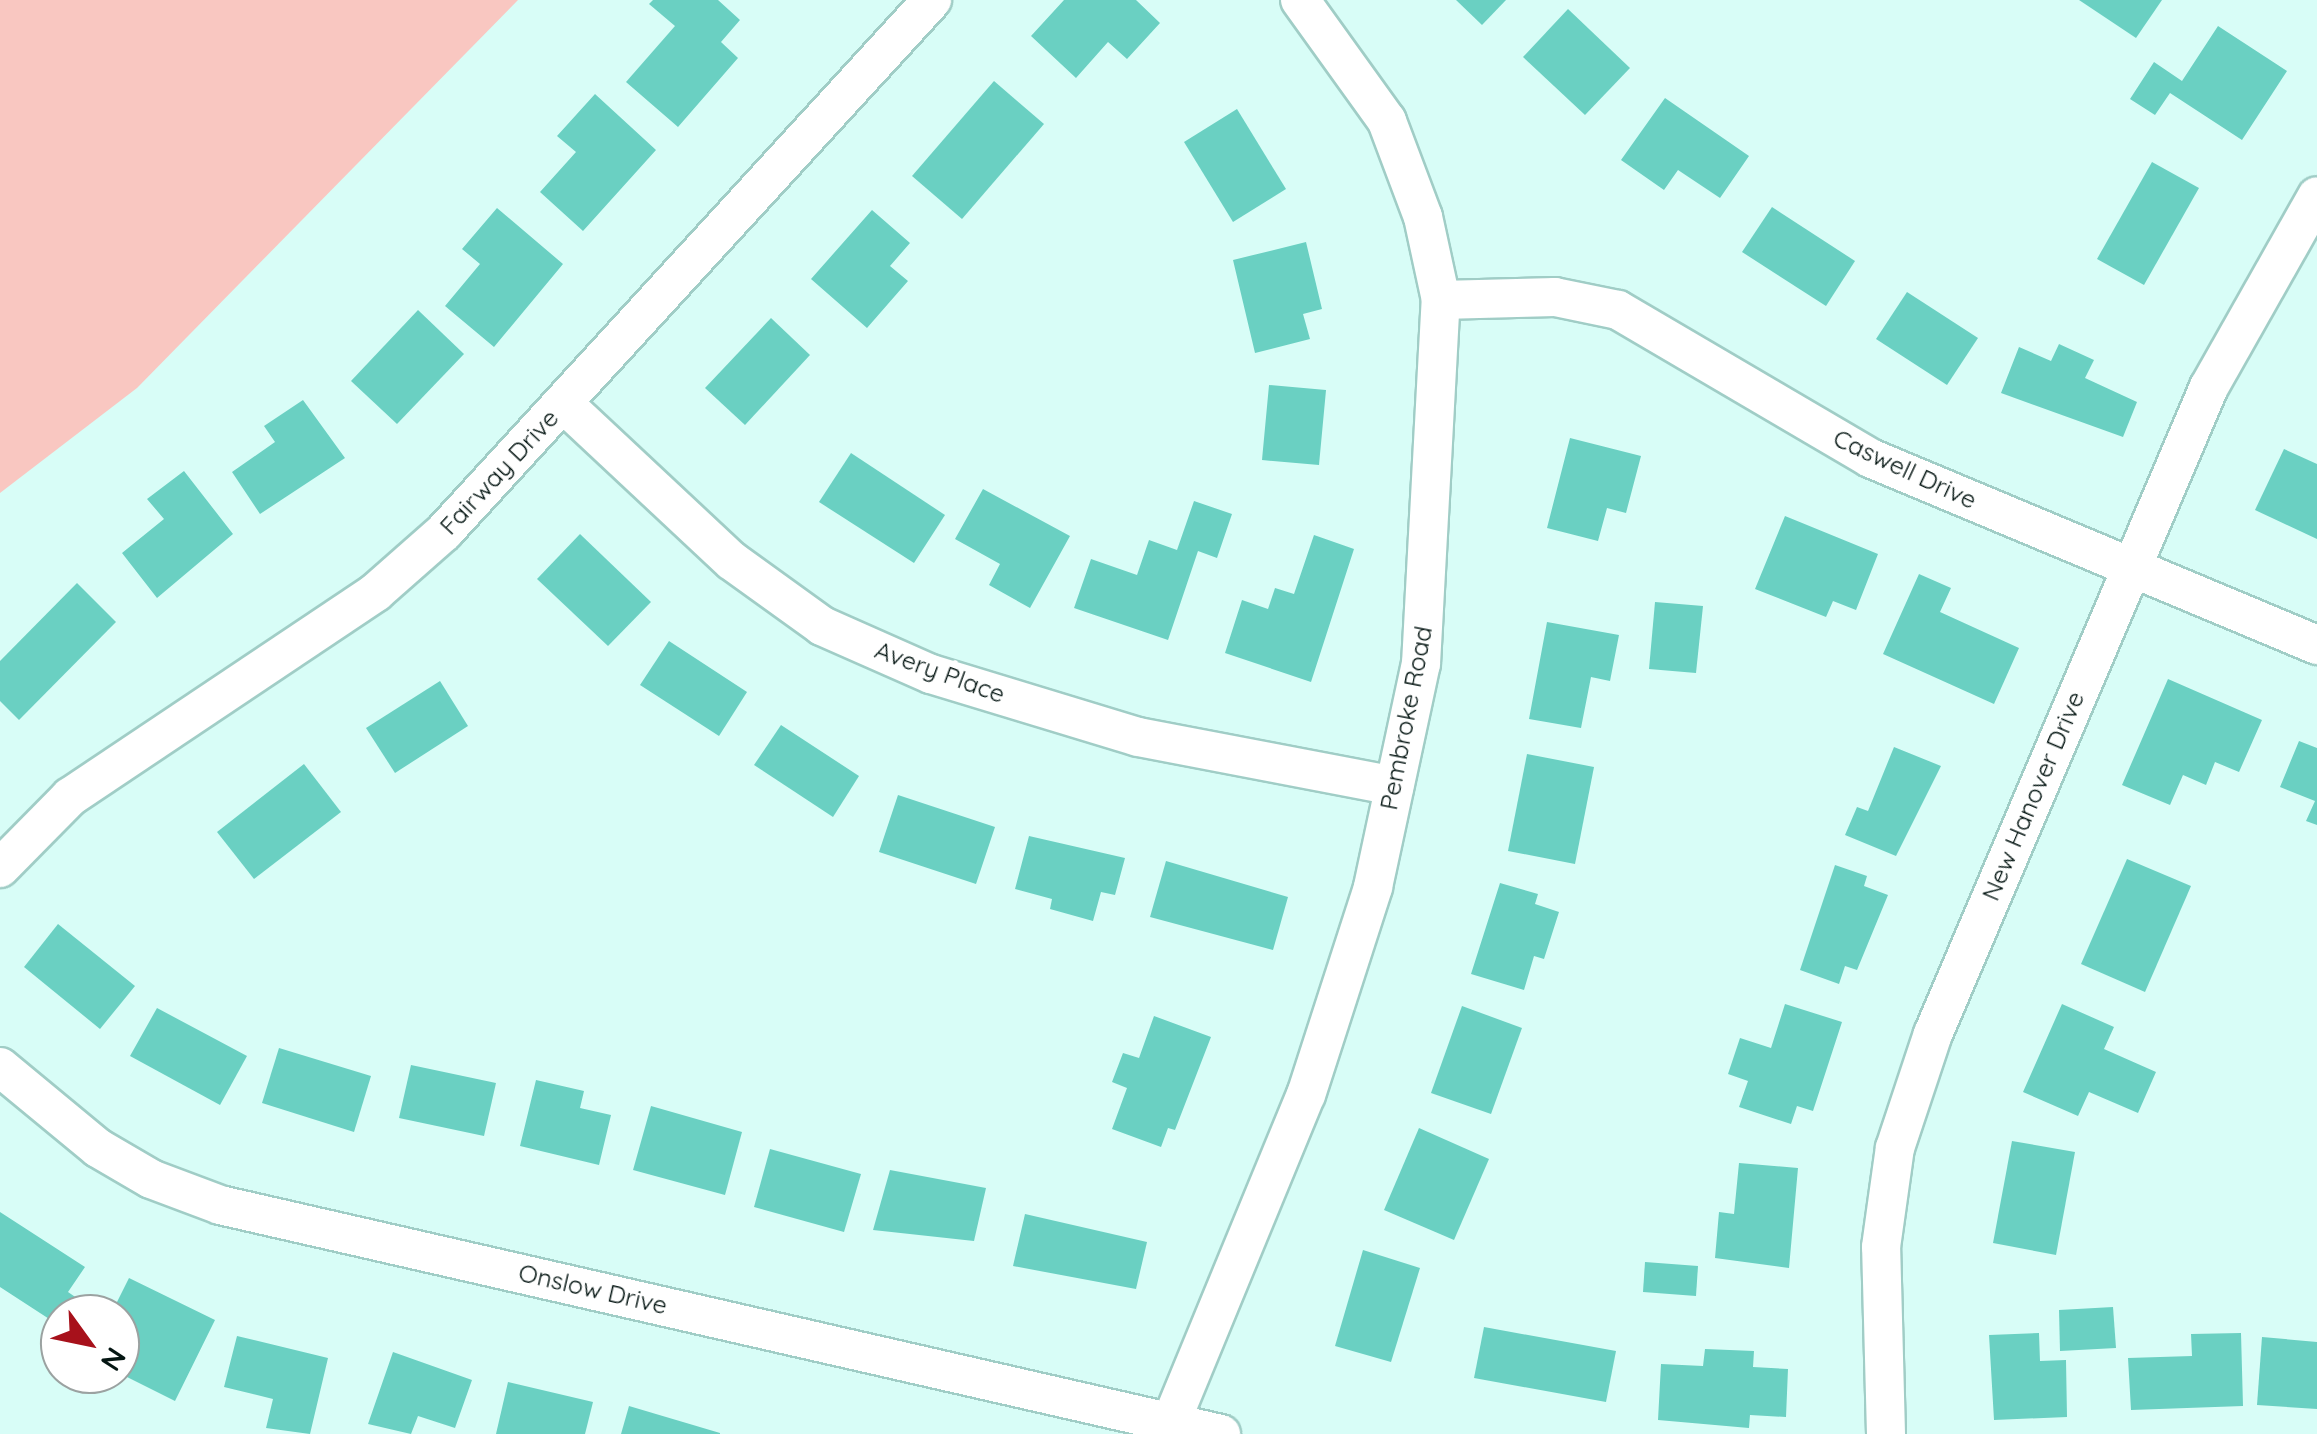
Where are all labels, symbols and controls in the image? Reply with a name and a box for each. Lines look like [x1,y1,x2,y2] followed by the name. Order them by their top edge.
[433,403,565,541] street label: Fairway Drive
[1829,423,1981,515] street label: Caswell Drive
[1373,624,1439,812] street label: Pembroke Road
[871,635,1009,709] street label: Avery Place
[1975,687,2091,905] street label: New Hanover Drive
[516,1257,670,1321] street label: Onslow Drive
[40,1294,140,1394] north arrow
[94,1341,134,1378] text: N

